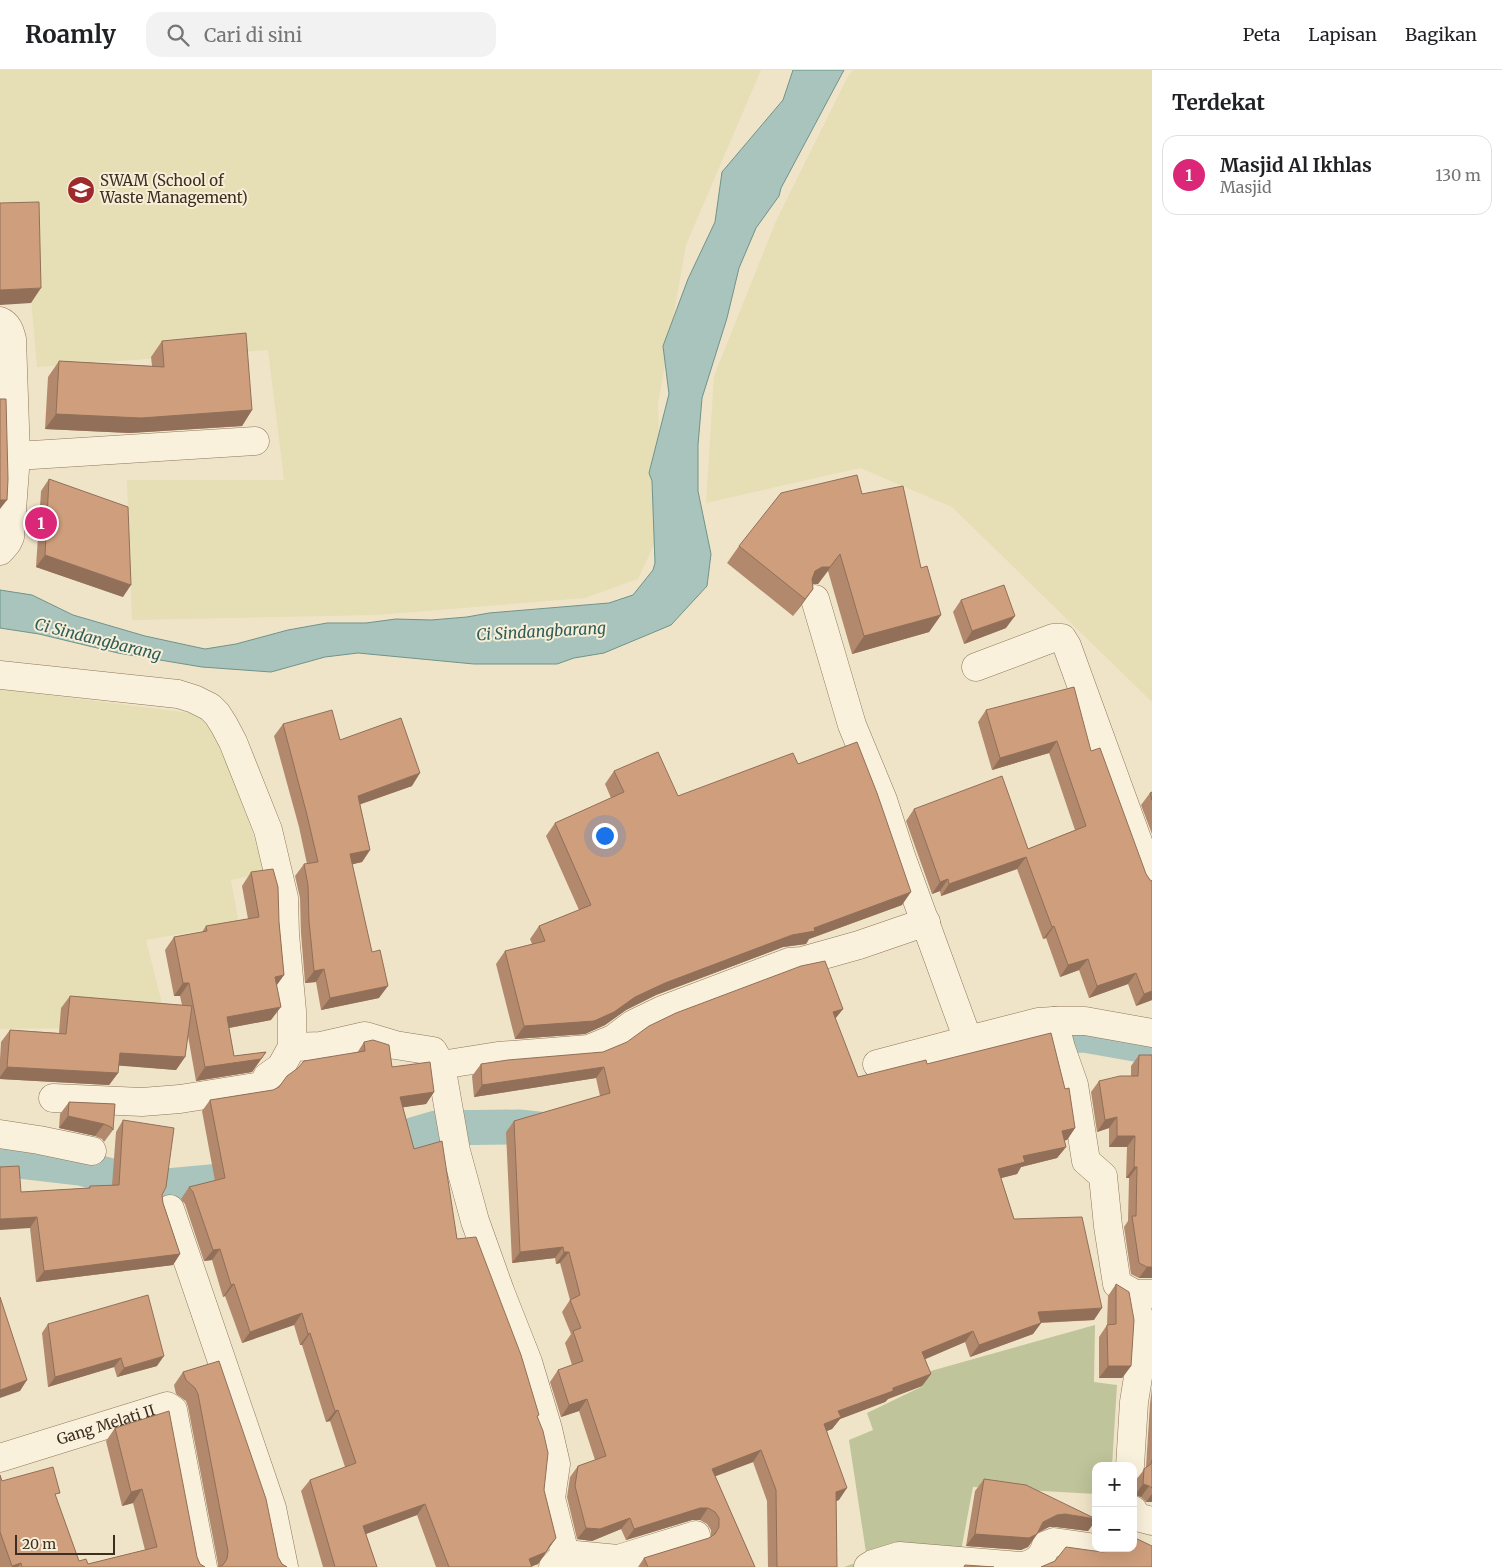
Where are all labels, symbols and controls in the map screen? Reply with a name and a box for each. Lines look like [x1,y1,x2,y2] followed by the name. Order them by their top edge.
[146,12,496,57] search box
[25,19,116,50] text: Roamly
[164,21,192,49] icon: search
[204,23,302,47] text: Cari di sini
[1243,23,1280,46] text: Peta
[1308,23,1377,46] text: Lapisan
[1405,23,1477,46] text: Bagikan
[1172,89,1265,116] text: Terdekat
[1220,153,1372,177] text: Masjid Al Ikhlas
[1185,165,1193,185] text: 1
[1435,165,1481,185] text: 130 m
[99,171,248,207] place label: SWAM (School of Waste Management)
[66,175,96,205] school or university icon: SWAM (School of Waste Management)
[1220,177,1272,197] text: Masjid
[25,504,57,542] pin: 1
[33,614,163,664] water label: Ci Sindangbarang
[476,618,606,644] water label: Ci Sindangbarang
[592,823,618,849] your location
[54,1400,157,1449] street label: Gang Melati II
[1092,1462,1137,1552] map controls
[1092,1462,1137,1507] button: +
[1092,1507,1137,1552] button: −
[15,1532,115,1555] scale bar
[22,1535,56,1553] text: 20 m

